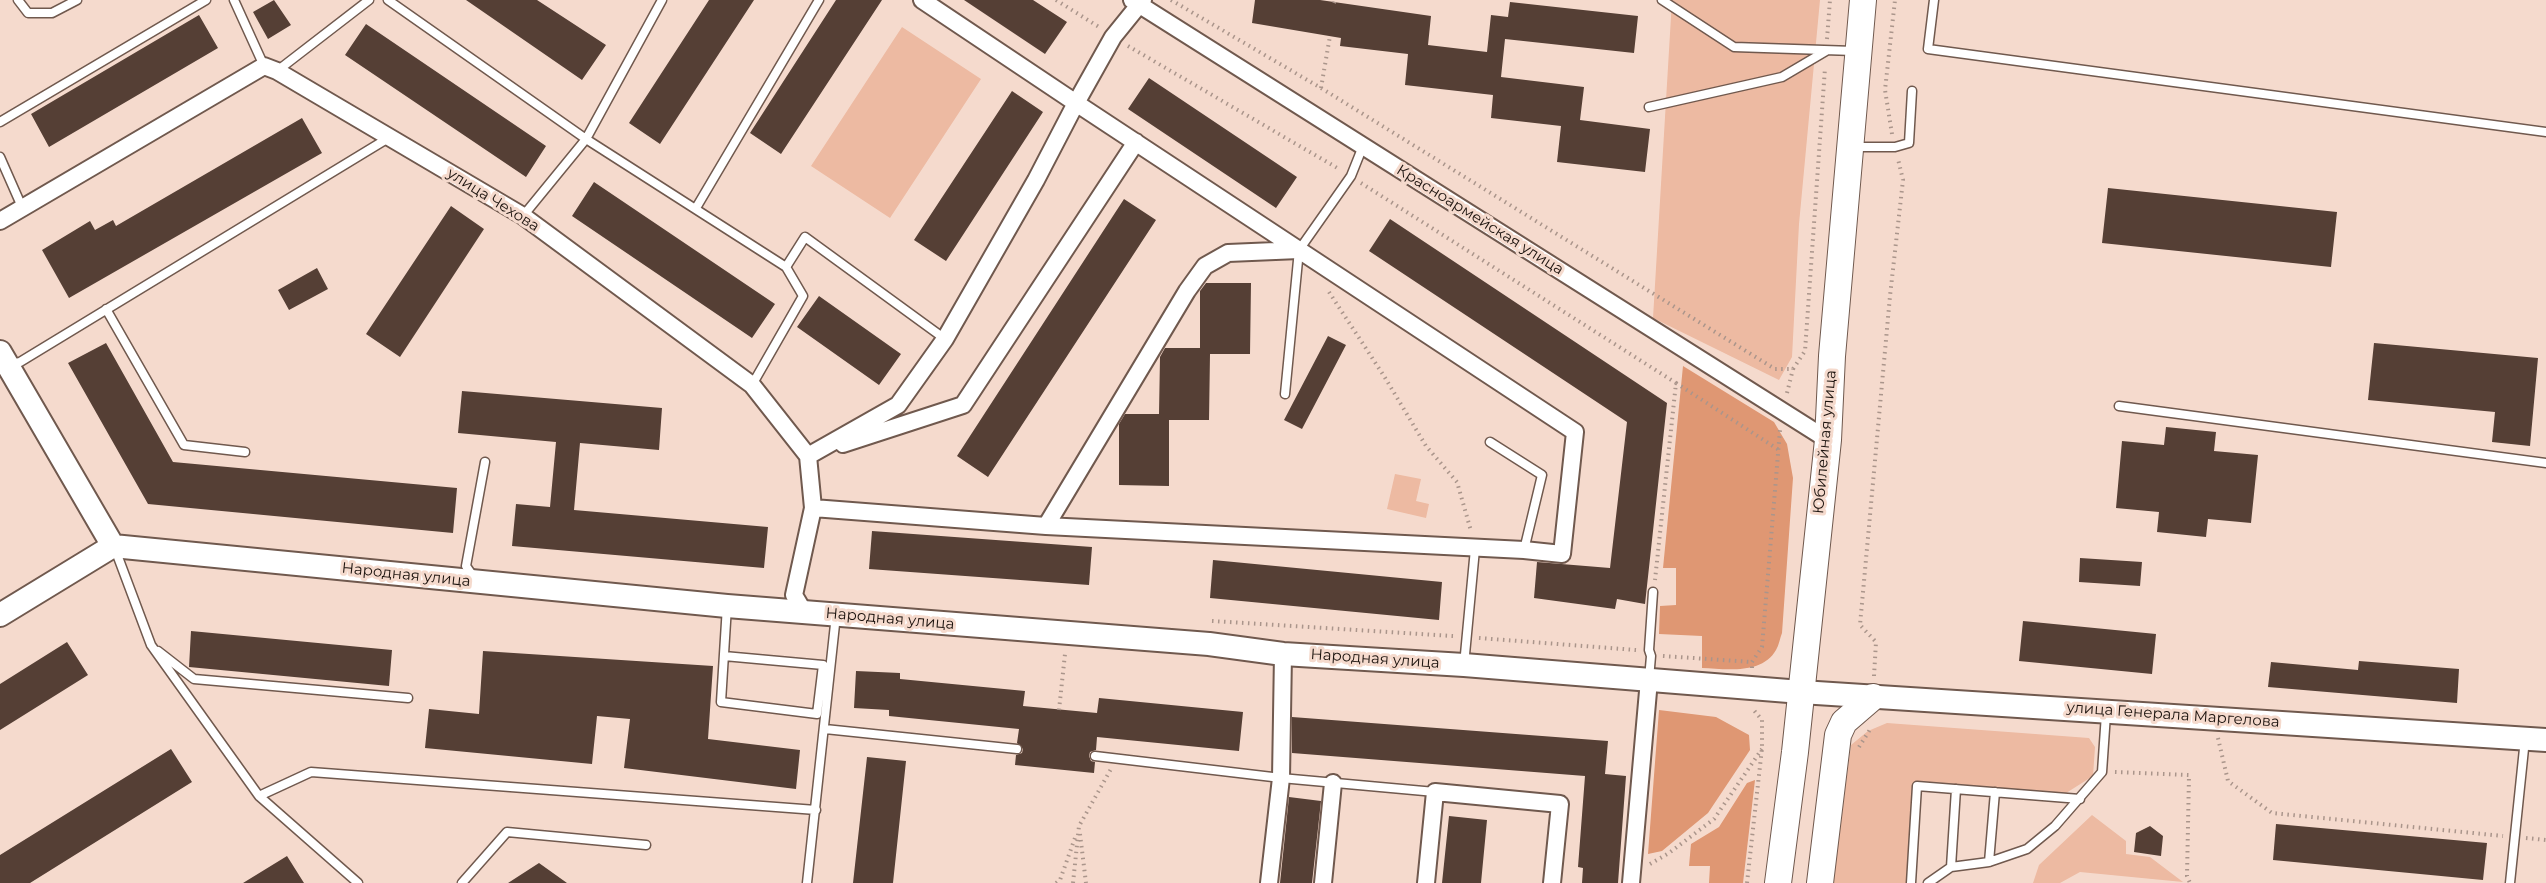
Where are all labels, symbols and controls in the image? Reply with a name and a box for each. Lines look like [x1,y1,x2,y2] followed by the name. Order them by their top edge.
[1393,161,1567,279] street label: Красноармейская улица
[443,164,543,236] street label: улица Чехова
[1810,369,1840,515] street label: Юбилейная улица
[341,559,471,591] street label: Народная улица
[825,604,955,634] street label: Народная улица
[1310,646,1440,672] street label: Народная улица
[2066,699,2280,731] street label: улица Генерала Маргелова

